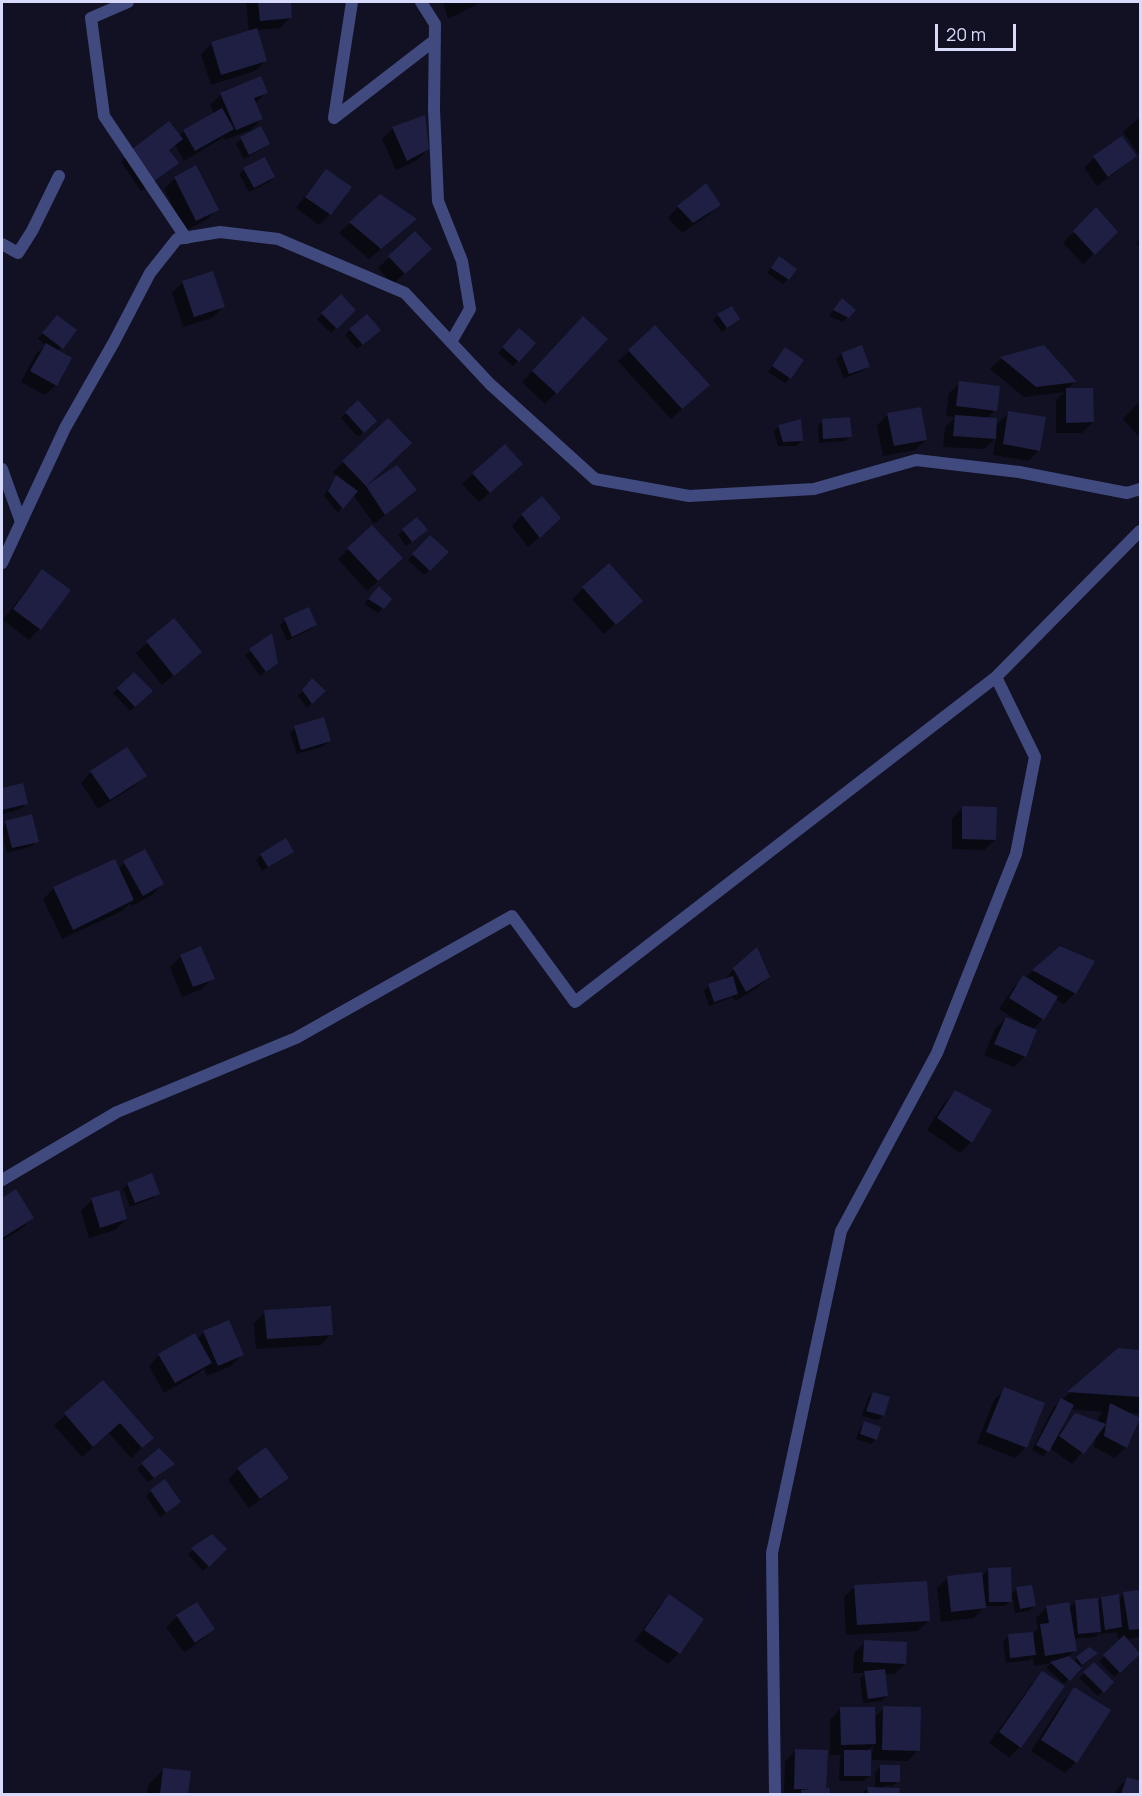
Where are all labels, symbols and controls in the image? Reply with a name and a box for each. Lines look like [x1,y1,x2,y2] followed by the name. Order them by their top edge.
[938,12,1019,50] scale bar
[946,22,986,46] text: 20 m

